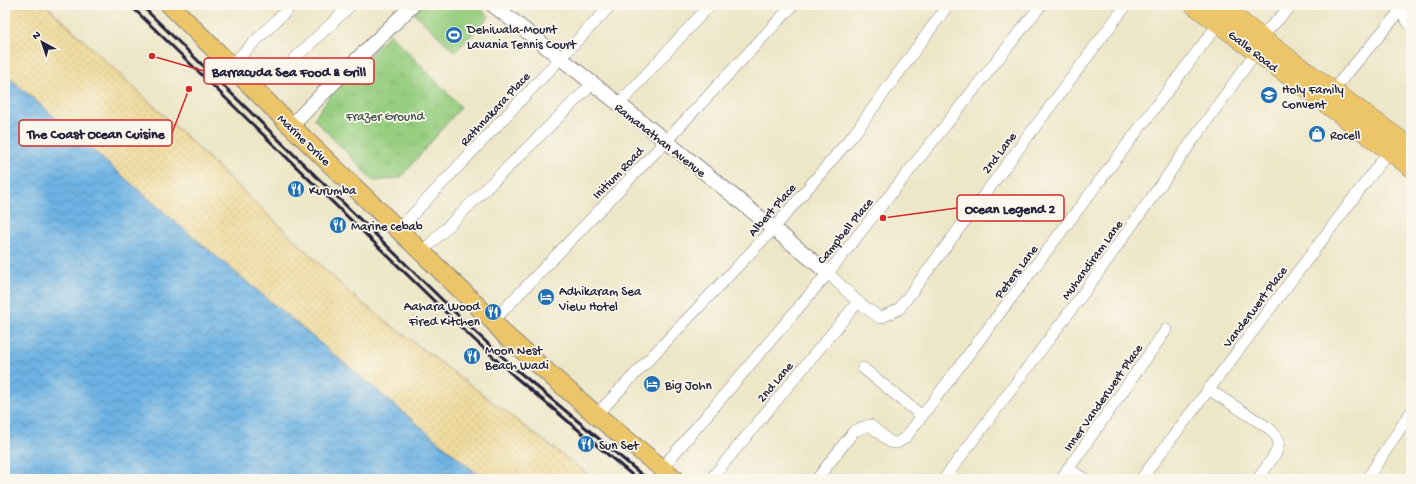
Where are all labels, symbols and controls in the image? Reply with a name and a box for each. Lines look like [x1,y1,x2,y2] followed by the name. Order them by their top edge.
[22,22,62,62] north arrow
[466,23,577,53] place label: Dehiwala-Mount Lavania Tennis Court
[444,25,464,45] sports icon: Dehiwala-Mount Lavania Tennis Court
[1224,28,1282,77] street label: Galle Road
[30,29,43,43] text: N
[204,58,374,84] callout: Barracuda Sea Food & Grill
[211,65,366,82] text: Barracuda Sea Food & Grill
[458,69,534,150] street label: Rathnakara Place
[1282,83,1344,113] place label: Holy Family Convent
[1259,85,1279,105] school or university icon: Holy Family Convent
[611,101,708,181] street label: Ramanathan Avenue
[345,110,425,125] park label: Frazer Ground
[274,112,333,170] street label: Marine Drive
[19,120,172,146] callout: The Coast Ocean Cuisine
[1307,124,1327,144] shop icon: Rocell
[26,127,166,144] text: The Coast Ocean Cuisine
[1330,129,1361,144] place label: Rocell
[980,130,1021,177] street label: 2nd Lane
[590,143,648,203] street label: Initium Road
[286,179,306,199] restaurant icon: Kurumba
[746,181,800,240] street label: Albert Place
[309,184,357,199] place label: Kurumba
[815,195,877,268] street label: Campbell Place
[957,195,1064,221] callout: Ocean Legend 2
[965,202,1055,219] text: Ocean Legend 2
[328,215,348,235] restaurant icon: Marine cebab
[1059,217,1127,303] street label: Muhandiram Lane
[351,220,423,235] place label: Marine cebab
[991,243,1042,303] street label: Peters Lane
[1220,264,1292,352] street label: Vanderwert Place
[558,285,642,315] place label: Adhikaram Sea View Hotel
[536,287,556,307] hotel icon: Adhikaram Sea View Hotel
[404,300,481,330] place label: Aahara Wood Fired Kitchen
[483,302,503,322] restaurant icon: Aahara Wood Fired Kitchen
[1061,342,1147,455] street label: Inner Vanderwert Place
[484,344,549,374] place label: Moon Nest Beach Wadi
[462,346,482,366] restaurant icon: Moon Nest Beach Wadi
[755,359,797,406] street label: 2nd Lane
[642,374,662,394] hotel icon: Big John
[664,379,713,394] place label: Big John
[576,434,596,454] restaurant icon: Sun Set
[599,439,640,454] place label: Sun Set

